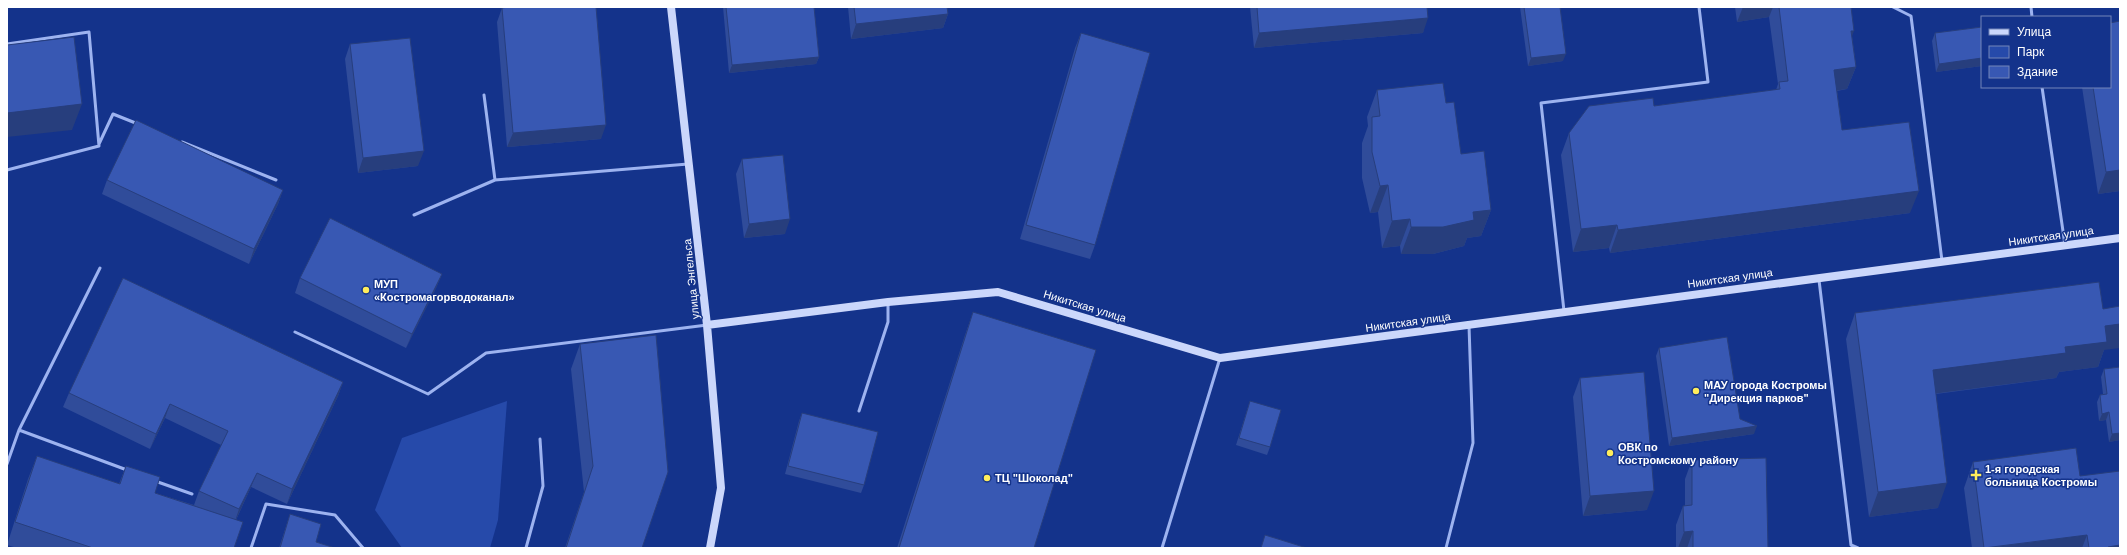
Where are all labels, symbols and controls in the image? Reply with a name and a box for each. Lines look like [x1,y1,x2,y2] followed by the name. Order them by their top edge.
[1981,16,2111,88] legend
[2017,25,2051,39] text: Улица
[2017,45,2045,59] text: Парк
[2017,65,2058,79] text: Здание
[2008,224,2095,248] street label: Никитская улица
[681,237,701,320] street label: улица Энгельса
[1687,266,1774,290] street label: Никитская улица
[374,278,515,303] place label: МУП «Костромагорводоканал»
[361,285,371,295] marker: МУП «Костромагорводоканал»
[1042,288,1129,325] street label: Никитская улица
[1365,310,1452,334] street label: Никитская улица
[1704,379,1827,404] place label: МАУ города Костромы "Дирекция парков"
[1691,386,1701,396] marker: МАУ города Костромы "Дирекция парков"
[1618,441,1739,466] place label: ОВК по Костромскому району
[1605,448,1615,458] marker: ОВК по Костромскому району
[1985,463,2097,488] place label: 1-я городская больница Костромы
[1970,469,1982,481] marker: 1-я городская больница Костромы
[995,472,1073,484] place label: ТЦ "Шоколад"
[982,473,992,483] marker: ТЦ "Шоколад"

